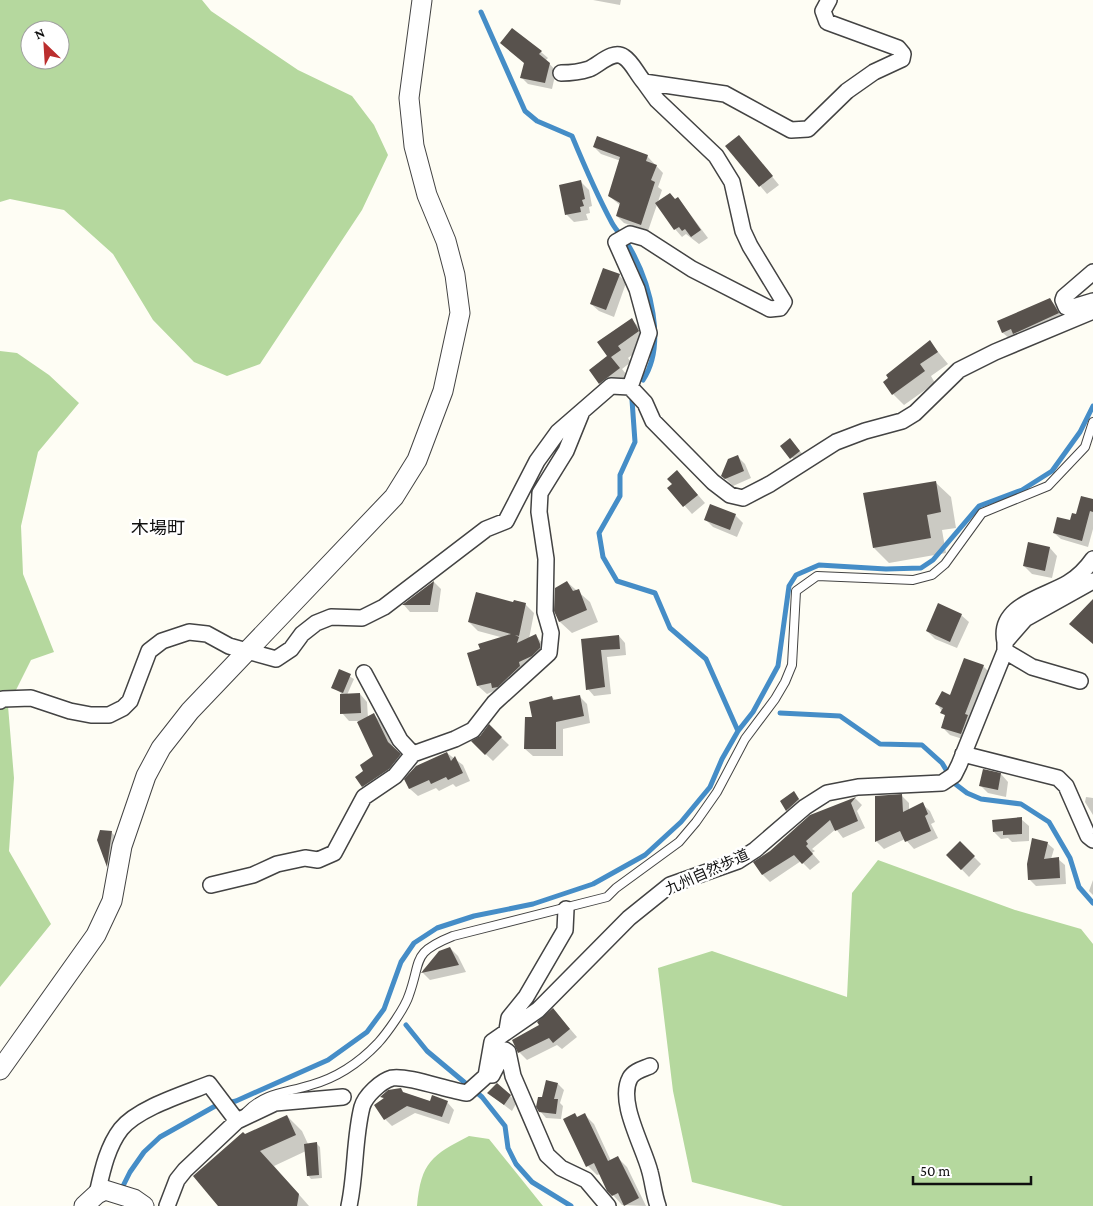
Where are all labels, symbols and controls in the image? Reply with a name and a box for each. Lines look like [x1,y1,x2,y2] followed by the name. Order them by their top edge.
[20,20,70,70] north arrow
[32,24,48,42] text: N
[131,518,185,538] district label: 木場町
[662,845,751,898] street label: 九州自然歩道
[913,1154,1030,1186] scale bar
[920,1163,950,1179] text: 50 m

